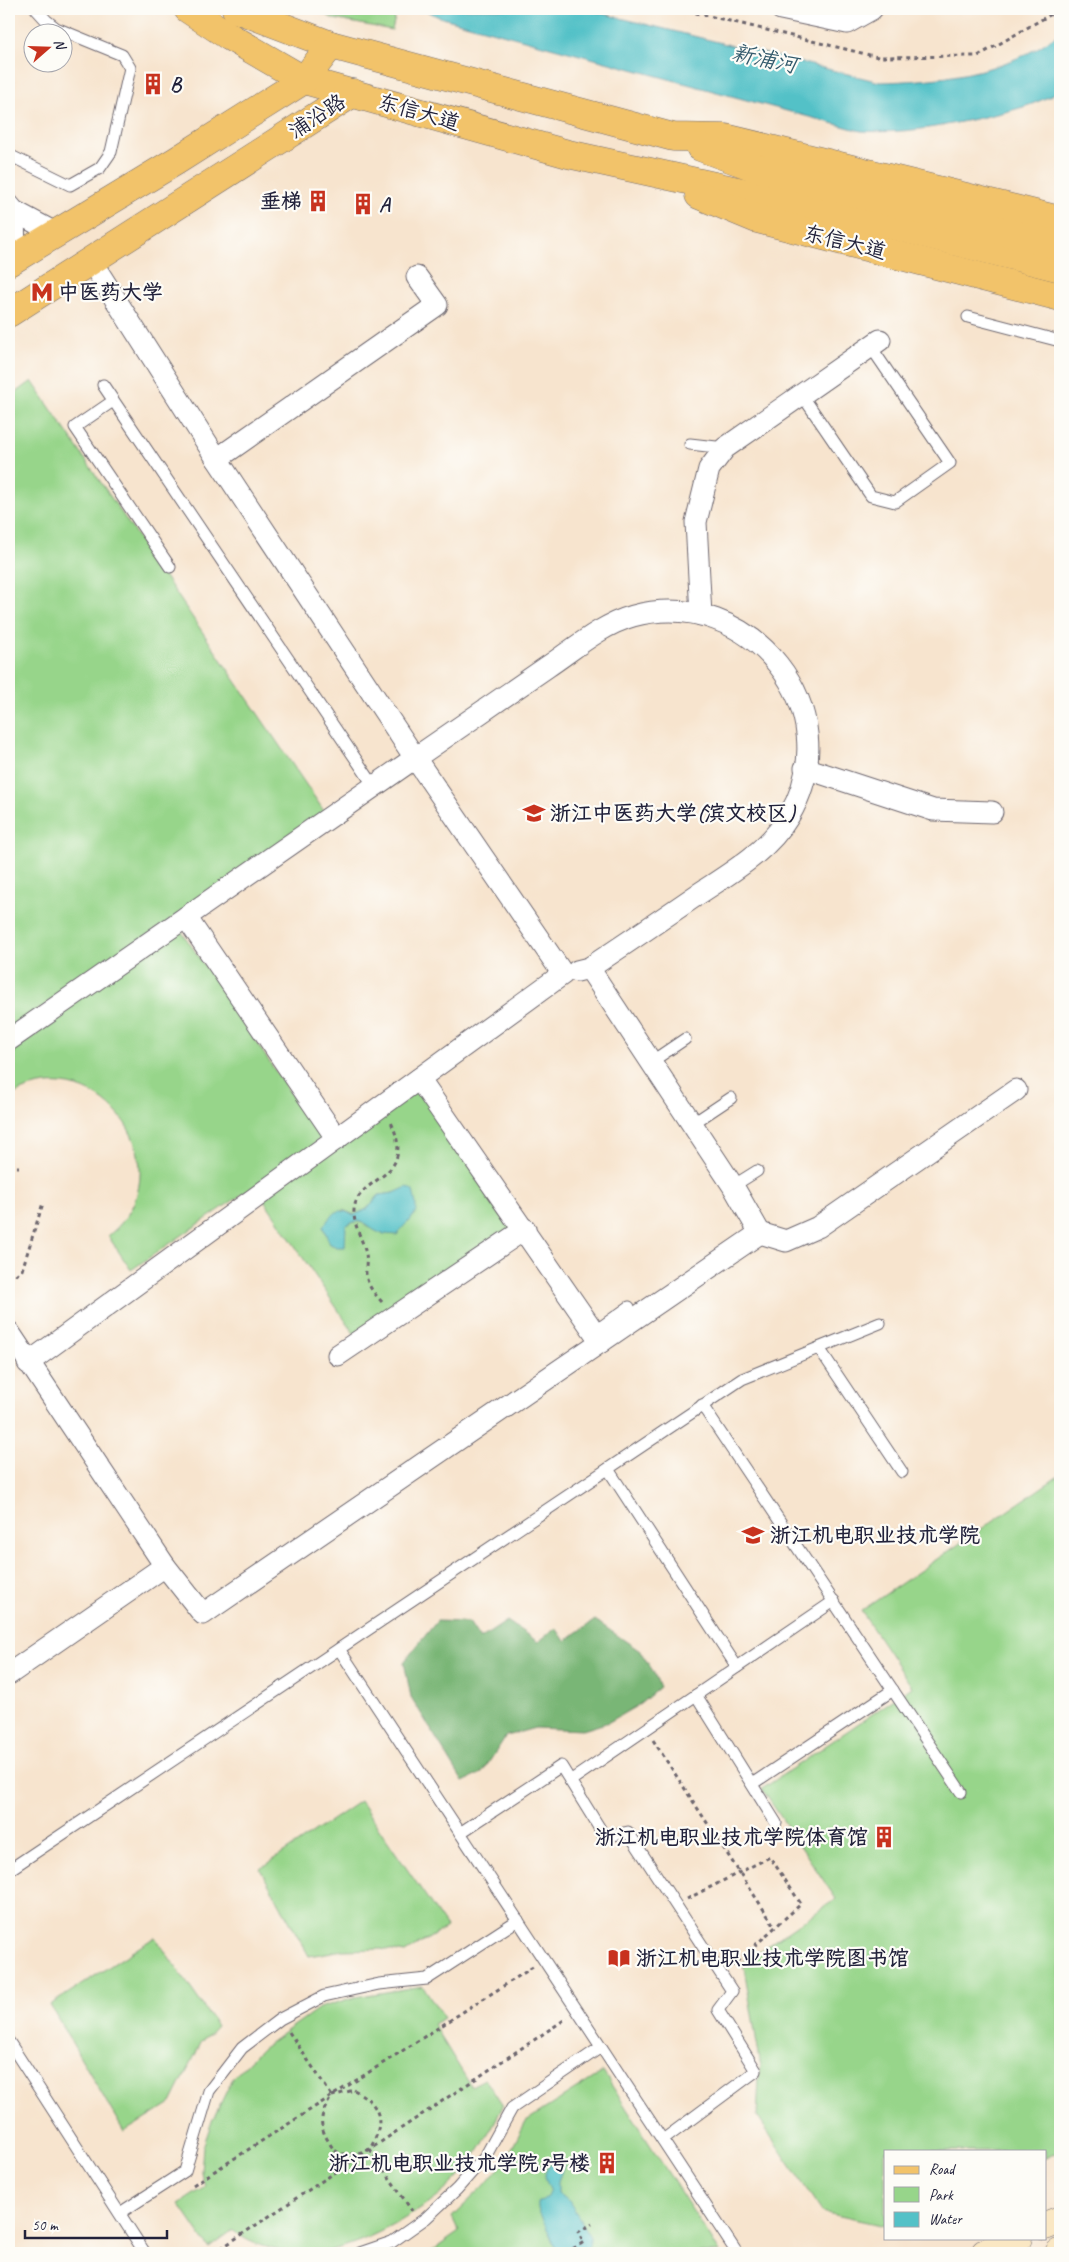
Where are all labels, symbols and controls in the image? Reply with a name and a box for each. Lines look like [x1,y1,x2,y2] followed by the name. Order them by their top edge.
[22,22,72,72] north arrow
[50,37,70,53] text: N
[730,38,803,80] water label: 新浦河
[140,71,166,97] building icon: B
[170,71,183,97] place label: B
[284,88,350,144] street label: 浦沿路
[375,88,463,136] street label: 东信大道
[260,188,302,214] place label: 垂梯
[305,188,331,214] building icon: 垂梯
[350,191,376,217] building icon: A
[379,191,391,217] place label: A
[801,219,889,265] street label: 东信大道
[29,279,55,305] metro station icon: 中医药大学
[58,279,163,305] place label: 中医药大学
[521,800,547,826] school or university icon: 浙江中医药大学(滨文校区)
[550,800,797,826] place label: 浙江中医药大学(滨文校区)
[740,1522,766,1548] school or university icon: 浙江机电职业技术学院
[770,1522,980,1548] place label: 浙江机电职业技术学院
[595,1824,868,1850] place label: 浙江机电职业技术学院体育馆
[871,1824,897,1850] building icon: 浙江机电职业技术学院体育馆
[606,1945,632,1971] library icon: 浙江机电职业技术学院图书馆
[636,1945,909,1971] place label: 浙江机电职业技术学院图书馆
[329,2150,590,2176] place label: 浙江机电职业技术学院7号楼
[594,2150,620,2176] building icon: 浙江机电职业技术学院7号楼
[884,2150,1046,2240] legend
[929,2160,956,2179] text: Road
[929,2186,954,2205] text: Park
[25,2207,168,2239] scale bar
[929,2210,963,2229] text: Water
[32,2216,59,2235] text: 50 m

